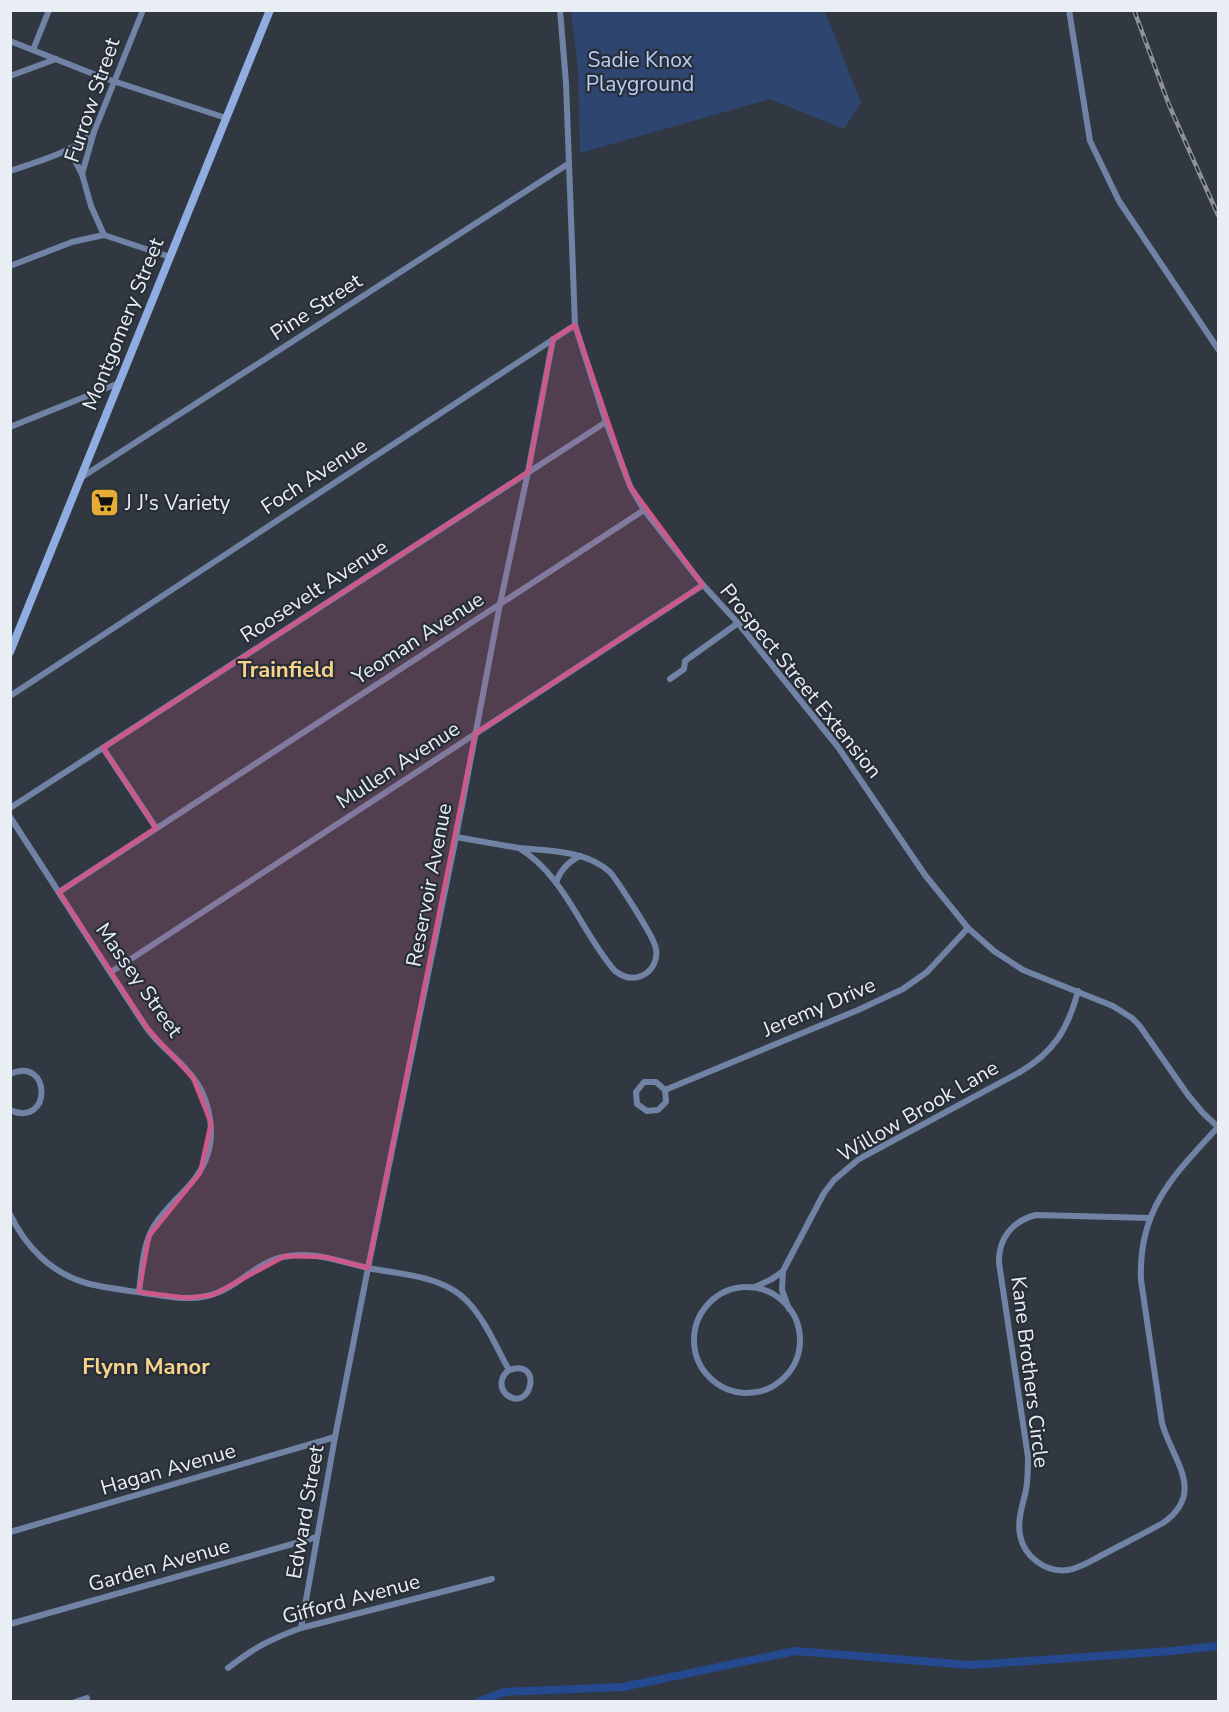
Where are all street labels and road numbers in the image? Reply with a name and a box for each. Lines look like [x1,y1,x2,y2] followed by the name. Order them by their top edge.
[58,33,127,166] street label: Furrow Street
[76,233,171,414] street label: Montgomery Street
[265,267,368,347] street label: Pine Street
[256,431,372,521] street label: Foch Avenue
[235,533,393,649] street label: Roosevelt Avenue
[714,578,888,784] street label: Prospect Street Extension
[346,585,489,692] street label: Yeoman Avenue
[331,715,465,815] street label: Mullen Avenue
[399,801,459,969] street label: Reservoir Avenue
[89,917,189,1043] street label: Massey Street
[757,971,880,1044] street label: Jeremy Drive
[832,1054,1004,1168] street label: Willow Brook Lane
[1004,1275,1056,1469] street label: Kane Brothers Circle
[97,1436,239,1502] street label: Hagan Avenue
[279,1442,331,1581] street label: Edward Street
[85,1531,233,1599] street label: Garden Avenue
[279,1567,423,1631] street label: Gifford Avenue

